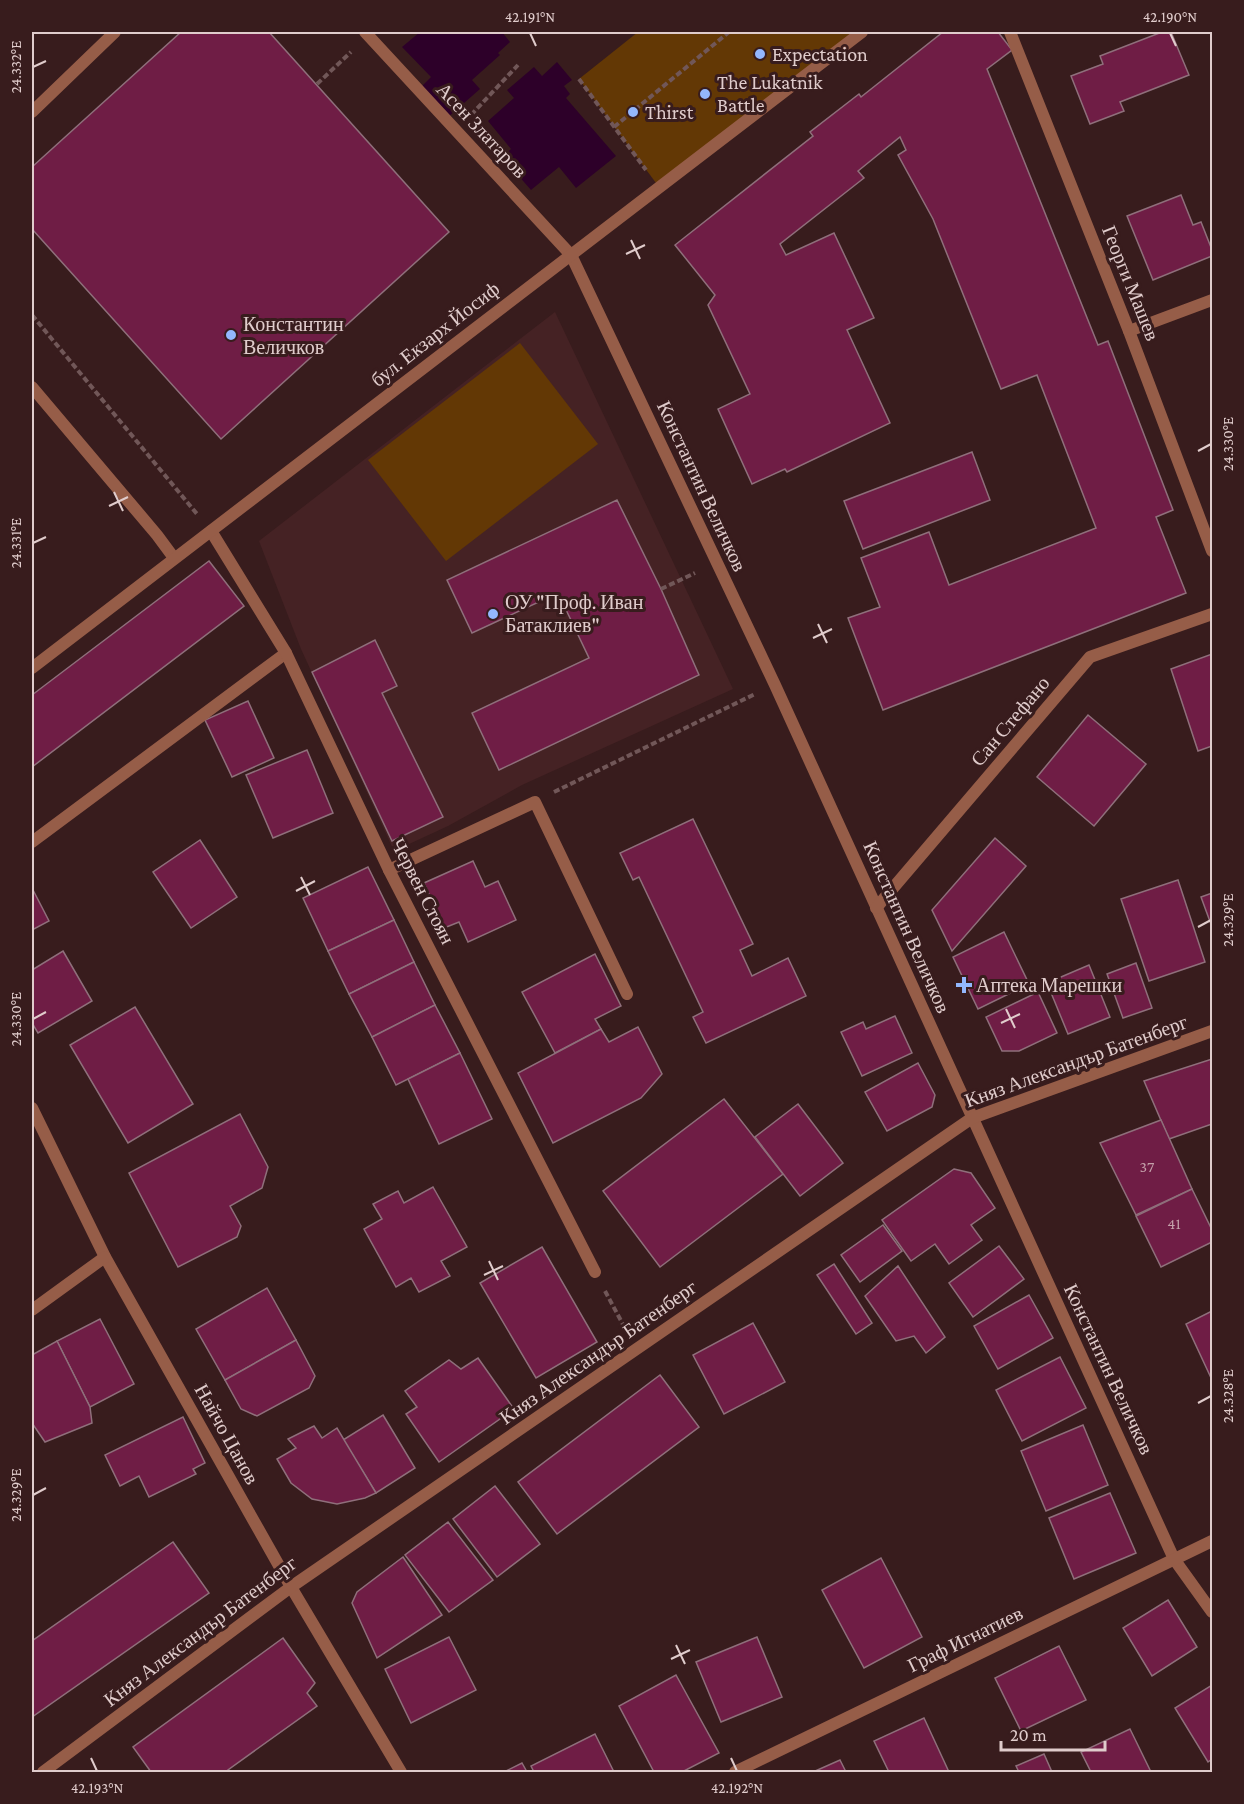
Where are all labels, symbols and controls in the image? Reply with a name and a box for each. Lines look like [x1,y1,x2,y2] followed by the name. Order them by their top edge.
[505,9,555,25] text: 42.191°N
[1143,9,1197,25] text: 42.190°N
[8,41,24,93] text: 24.332°E
[772,43,868,66] place label: Expectation
[753,47,767,61] marker: Expectation
[717,71,823,116] place label: The Lukatnik Battle
[432,78,532,183] street label: Асен Златаров
[698,87,712,101] marker: The Lukatnik Battle
[645,101,694,123] place label: Thirst
[626,105,640,119] marker: Thirst
[1097,222,1164,344] street label: Георги Машев
[367,277,504,392] street label: бул. Екзарх Йосиф
[243,313,344,358] place label: Константин Величков
[224,328,238,342] marker: Константин Величков
[653,397,751,575] street label: Константин Величков
[1220,417,1236,471] text: 24.330°E
[8,518,24,568] text: 24.331°E
[505,591,644,636] place label: ОУ "Проф. Иван Батаклиев"
[486,607,500,621] marker: ОУ "Проф. Иван Батаклиев"
[966,672,1055,771] street label: Сан Стефано
[386,835,459,948] street label: Червен Стоян
[859,838,955,1016] street label: Константин Величков
[1220,893,1236,947] text: 24.329°E
[976,974,1122,997] place label: Аптека Марешки
[957,978,971,992] marker: Аптека Марешки
[8,992,24,1046] text: 24.330°E
[962,1010,1191,1113] street label: Княз Александър Батенберг
[1140,1158,1155,1175] house number: 37
[1167,1215,1181,1232] house number: 41
[495,1275,701,1429] street label: Княз Александър Батенберг
[1060,1280,1158,1458] street label: Константин Величков
[1220,1369,1236,1423] text: 24.328°E
[190,1380,264,1488] street label: Найчо Цанов
[8,1468,24,1522] text: 24.329°E
[99,1551,301,1711] street label: Княз Александър Батенберг
[904,1602,1027,1677] street label: Граф Игнатиев
[1001,1714,1104,1752] scale bar
[1010,1725,1047,1745] text: 20 m
[71,1780,123,1796] text: 42.193°N
[711,1780,763,1796] text: 42.192°N

